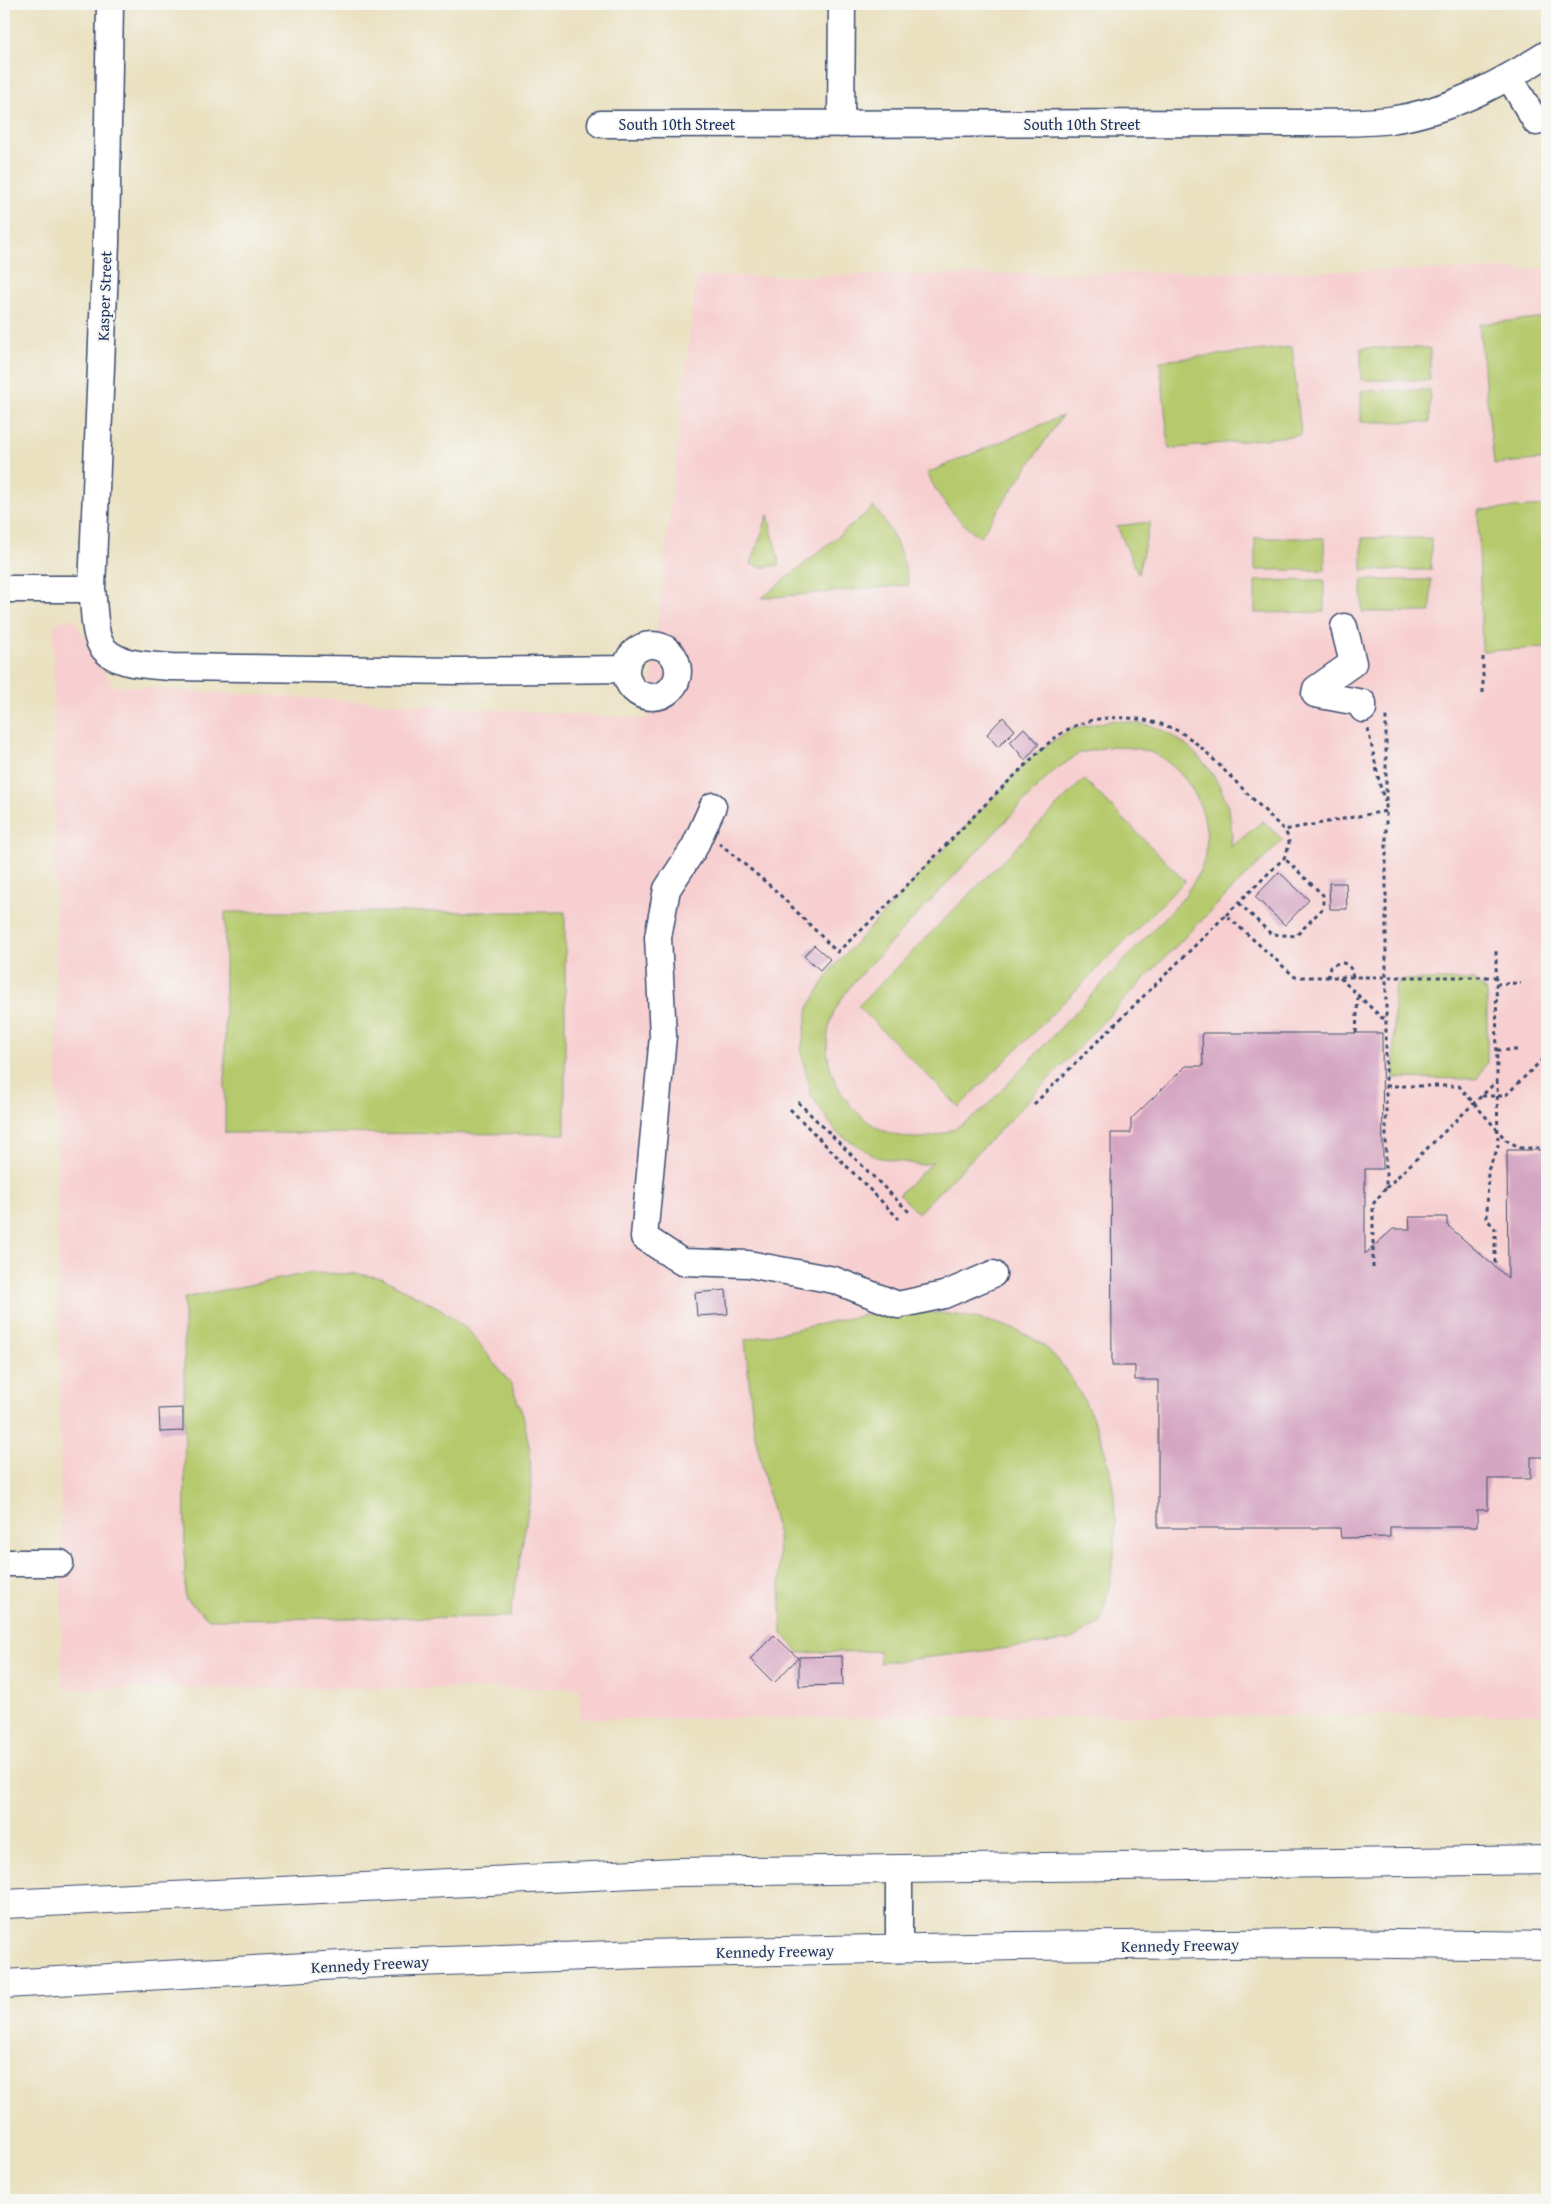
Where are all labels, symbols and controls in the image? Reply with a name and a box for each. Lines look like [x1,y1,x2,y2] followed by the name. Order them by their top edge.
[619,112,736,136] street label: South 10th Street
[1024,112,1141,136] street label: South 10th Street
[90,250,118,341] street label: Kasper Street
[1121,1932,1239,1958] street label: Kennedy Freeway
[716,1938,834,1964] street label: Kennedy Freeway
[310,1949,430,1979] street label: Kennedy Freeway

